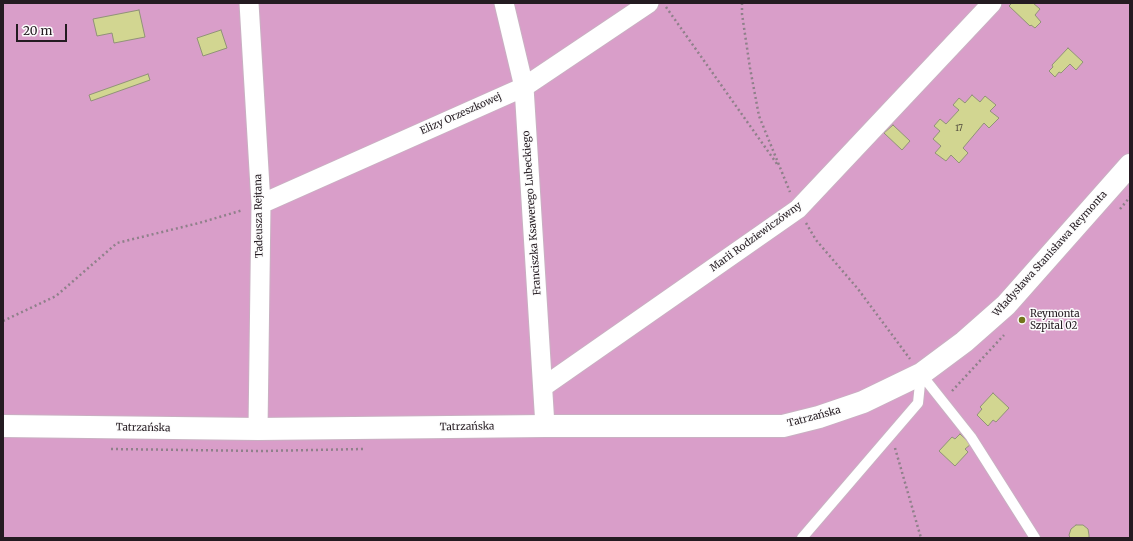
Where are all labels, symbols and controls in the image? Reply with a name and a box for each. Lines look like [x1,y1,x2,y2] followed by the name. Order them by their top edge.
[18,16,69,42] scale bar
[23,23,52,38] text: 20 m
[418,91,504,137] street label: Elizy Orzeszkowej
[955,124,963,134] house number: 17
[520,130,544,296] street label: Franciszka Ksawerego Lubeckiego
[252,174,266,258] street label: Tadeusza Rejtana
[990,189,1110,319] street label: Władysława Stanisława Reymonta
[708,200,804,274] street label: Marii Rodziewiczówny
[1030,308,1080,332] place label: Reymonta Szpital 02
[1017,315,1027,325] marker: Reymonta Szpital 02
[786,404,842,430] street label: Tatrzańska
[440,421,494,433] street label: Tatrzańska
[116,422,170,434] street label: Tatrzańska

